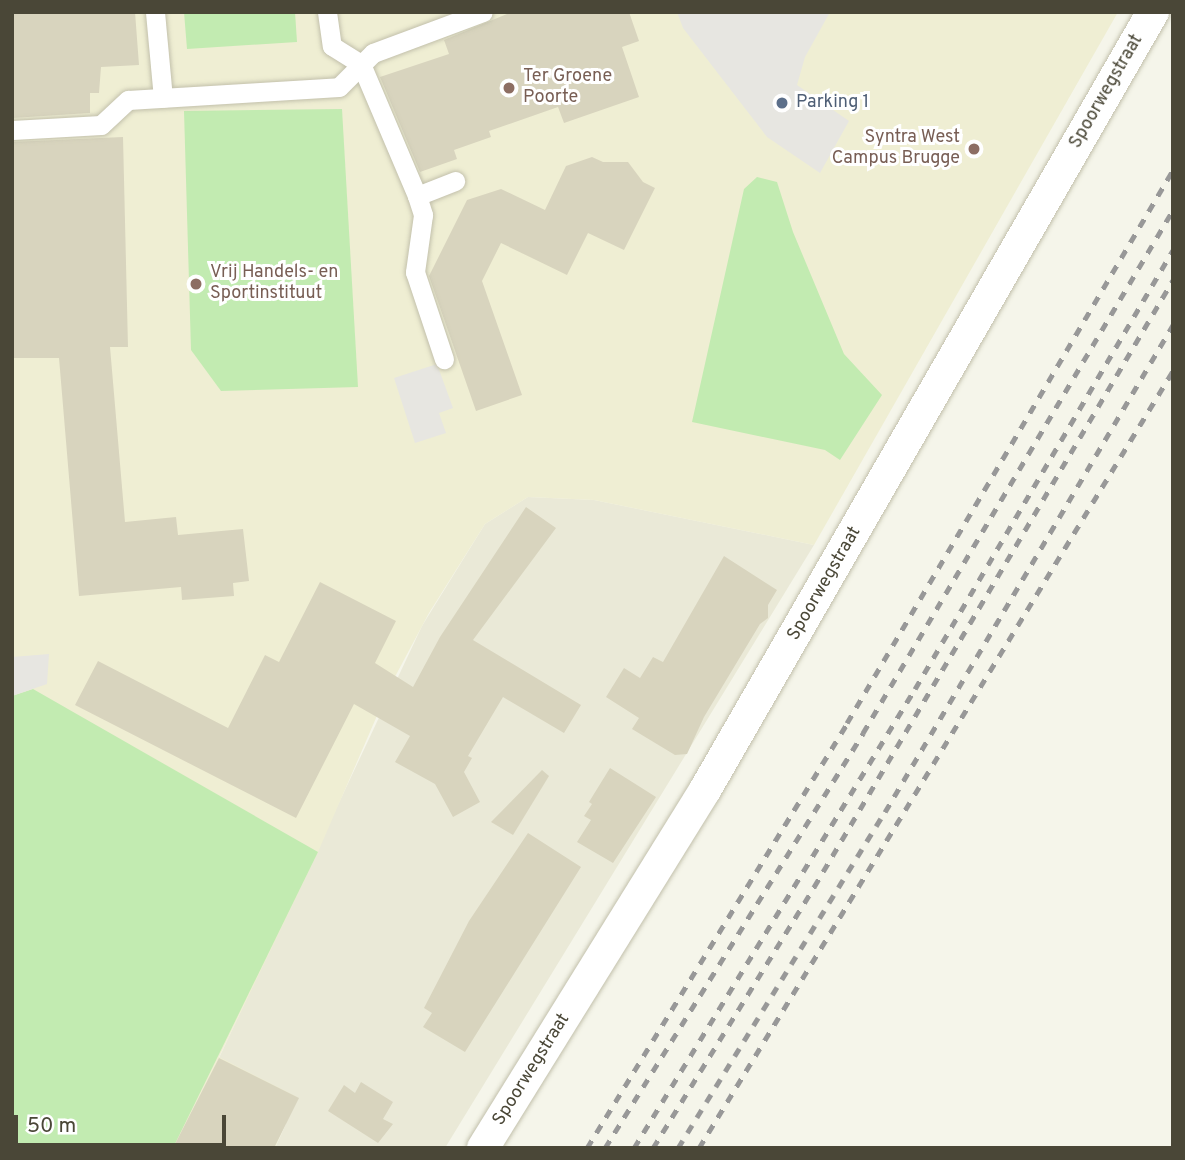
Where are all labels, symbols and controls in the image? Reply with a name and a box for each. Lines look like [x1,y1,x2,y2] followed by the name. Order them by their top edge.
[1066,31,1148,153] street label: Spoorwegstraat
[523,67,612,110] place label: Ter Groene Poorte
[501,80,517,96] marker: Ter Groene Poorte
[796,92,869,114] place label: Parking 1
[774,95,790,111] marker: Parking 1
[832,128,960,170] place label: Syntra West Campus Brugge
[966,141,982,157] marker: Syntra West Campus Brugge
[210,263,338,306] place label: Vrij Handels- en Sportinstituut
[188,276,204,292] marker: Vrij Handels- en Sportinstituut
[784,523,866,645] street label: Spoorwegstraat
[489,1010,575,1130] street label: Spoorwegstraat
[18,1100,229,1144] scale bar
[27,1113,76,1140] text: 50 m

